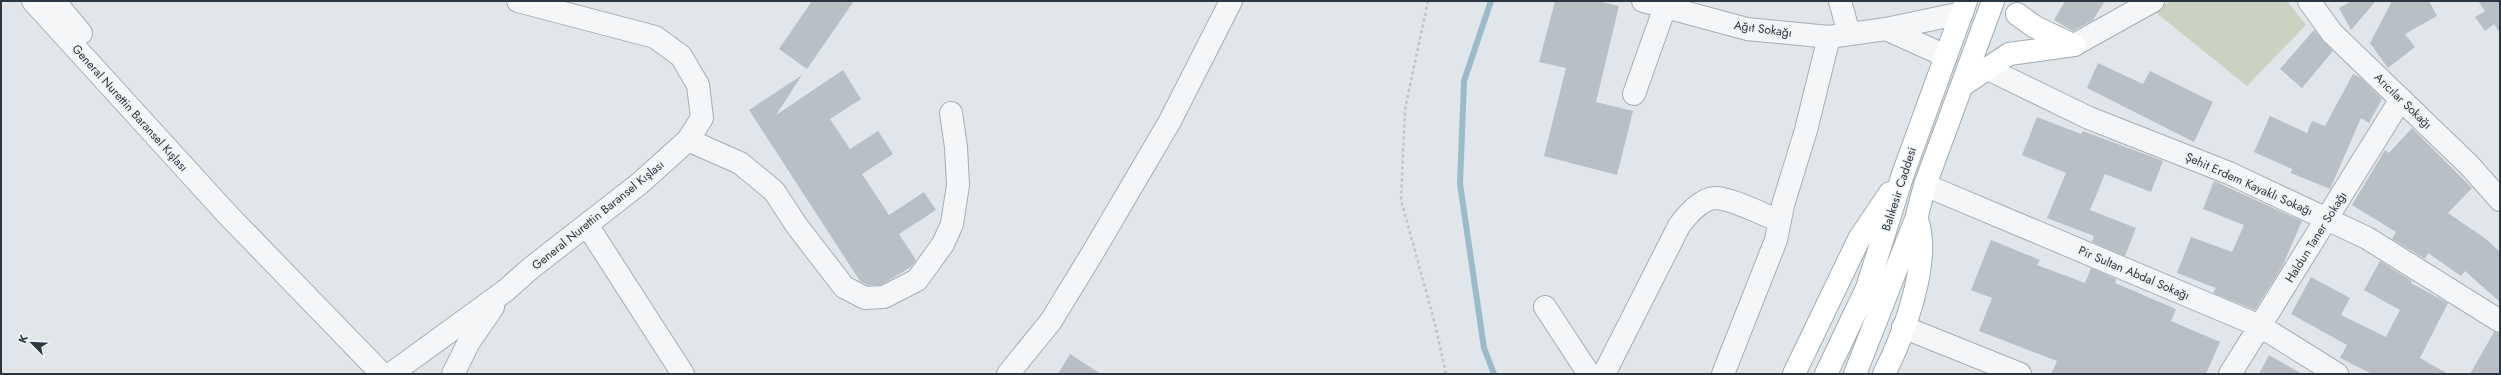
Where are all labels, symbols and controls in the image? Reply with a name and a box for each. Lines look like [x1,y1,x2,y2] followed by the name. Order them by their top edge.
[1733,16,1793,42] street label: Ağıt Sokağı
[68,40,192,176] street label: General Nurettin Baransel Kışlası
[2370,69,2436,133] street label: Arıcılar Sokağı
[1877,145,1921,233] street label: Balıkesir Caddesi
[2182,148,2316,220] street label: Şehit Erdem Kayaklı Sokağı
[528,156,668,274] street label: General Nurettin Baransel Kışlası
[2281,188,2351,286] street label: Haldun Taner Sokağı
[2075,241,2193,305] street label: Pir Sultan Abdal Sokağı
[12,323,52,363] north arrow
[14,332,32,346] text: K

